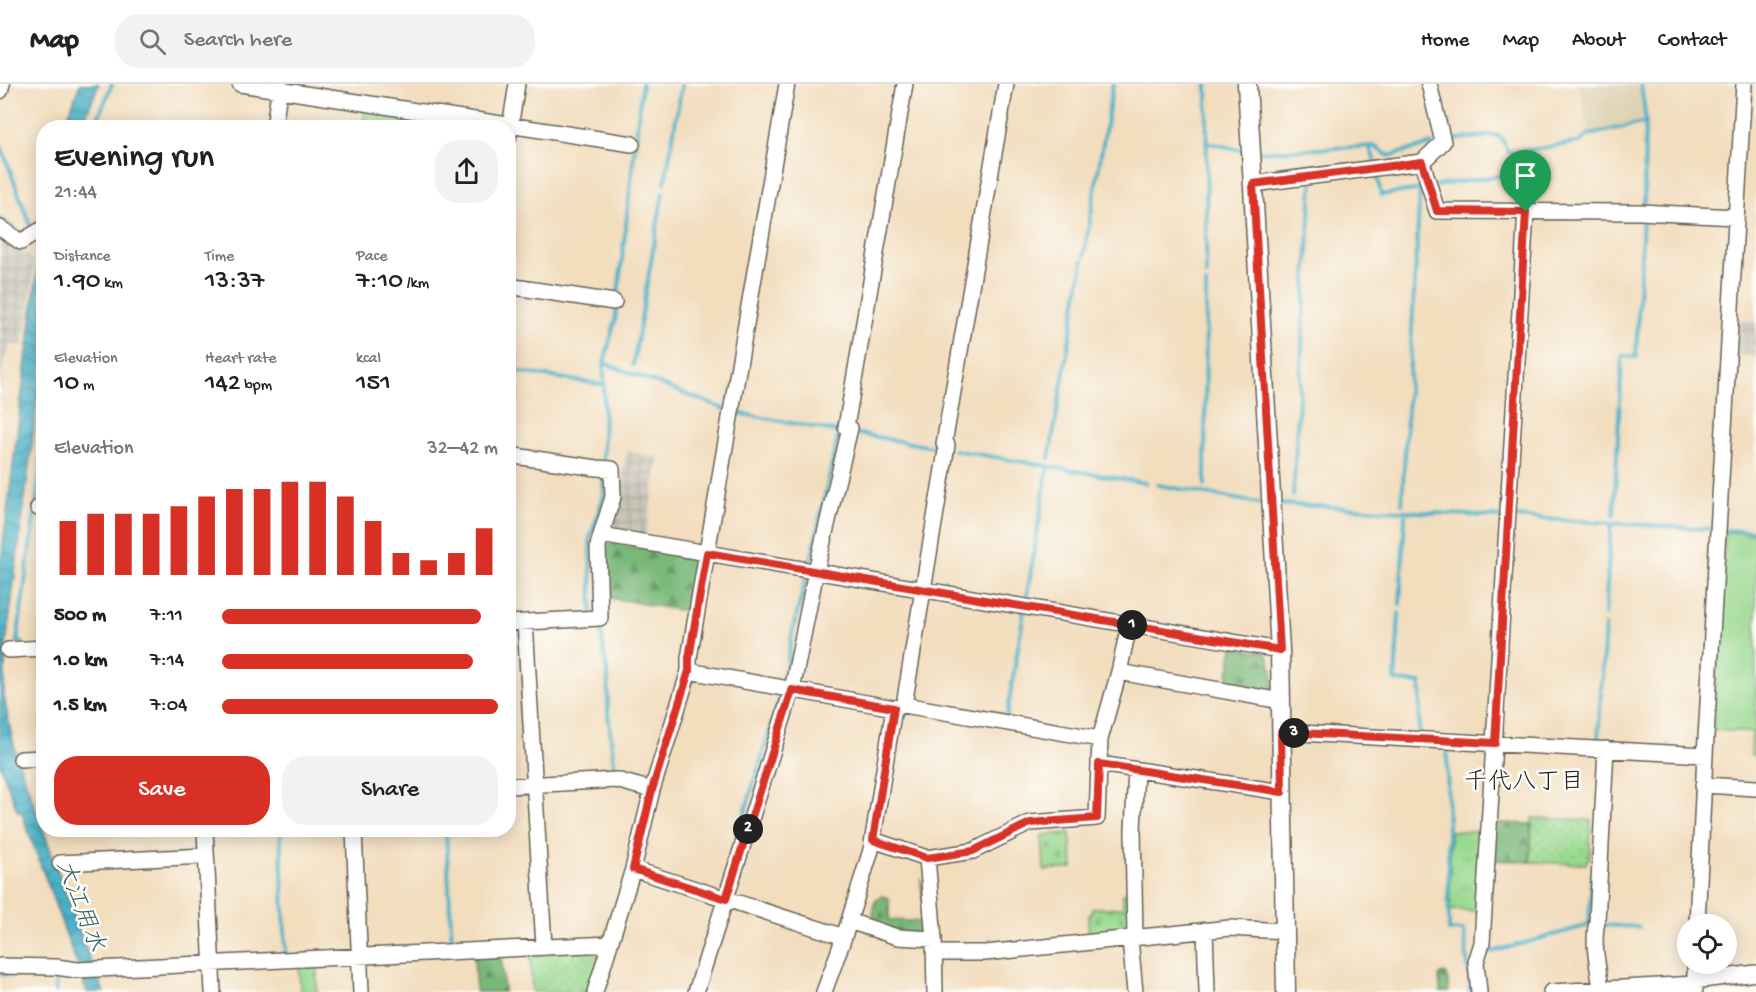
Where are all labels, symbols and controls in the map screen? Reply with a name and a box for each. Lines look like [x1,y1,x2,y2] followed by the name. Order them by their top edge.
[115,14,535,68] search box
[30,25,79,58] text: Map
[136,25,169,58] icon: search
[184,28,292,54] text: Search here
[1421,29,1469,54] text: Home
[1502,29,1539,54] text: Map
[1572,29,1625,54] text: About
[1658,29,1726,54] text: Contact
[54,140,214,178] text: Evening run
[435,140,498,203] button: share
[1500,150,1551,212] pin
[1509,159,1542,192] icon: arrive
[54,182,97,205] text: 21:44
[54,248,111,267] text: Distance
[205,248,234,267] text: Time
[356,248,387,267] text: Pace
[54,267,100,298] text: 1.90
[205,267,264,298] text: 13:37
[356,267,403,298] text: 7:10
[100,275,123,294] text: km
[403,275,429,294] text: /km
[54,350,118,369] text: Elevation
[205,350,277,369] text: Heart rate
[356,350,381,369] text: kcal
[54,369,79,400] text: 10
[205,369,241,400] text: 142
[356,369,391,400] text: 151
[79,377,94,396] text: m
[241,377,272,396] text: bpm
[54,438,134,461] text: Elevation
[427,438,498,461] text: 32–42 m
[54,605,106,628] text: 500 m
[150,605,183,628] text: 7:11
[1117,610,1147,640] pin: 1
[1129,615,1135,634] text: 1
[54,650,108,673] text: 1.0 km
[150,650,184,673] text: 7:14
[54,695,107,718] text: 1.5 km
[150,695,188,718] text: 7:04
[1279,718,1309,748] pin: 3
[1290,723,1298,742] text: 3
[54,756,270,825] button: Save
[282,756,498,825] button: Share
[1464,769,1584,798] district label: 千代八丁目
[733,814,763,844] pin: 2
[744,819,752,838] text: 2
[48,856,109,956] water label: 大江用水
[1677,914,1737,974] map controls
[1677,914,1737,974] button: locate

